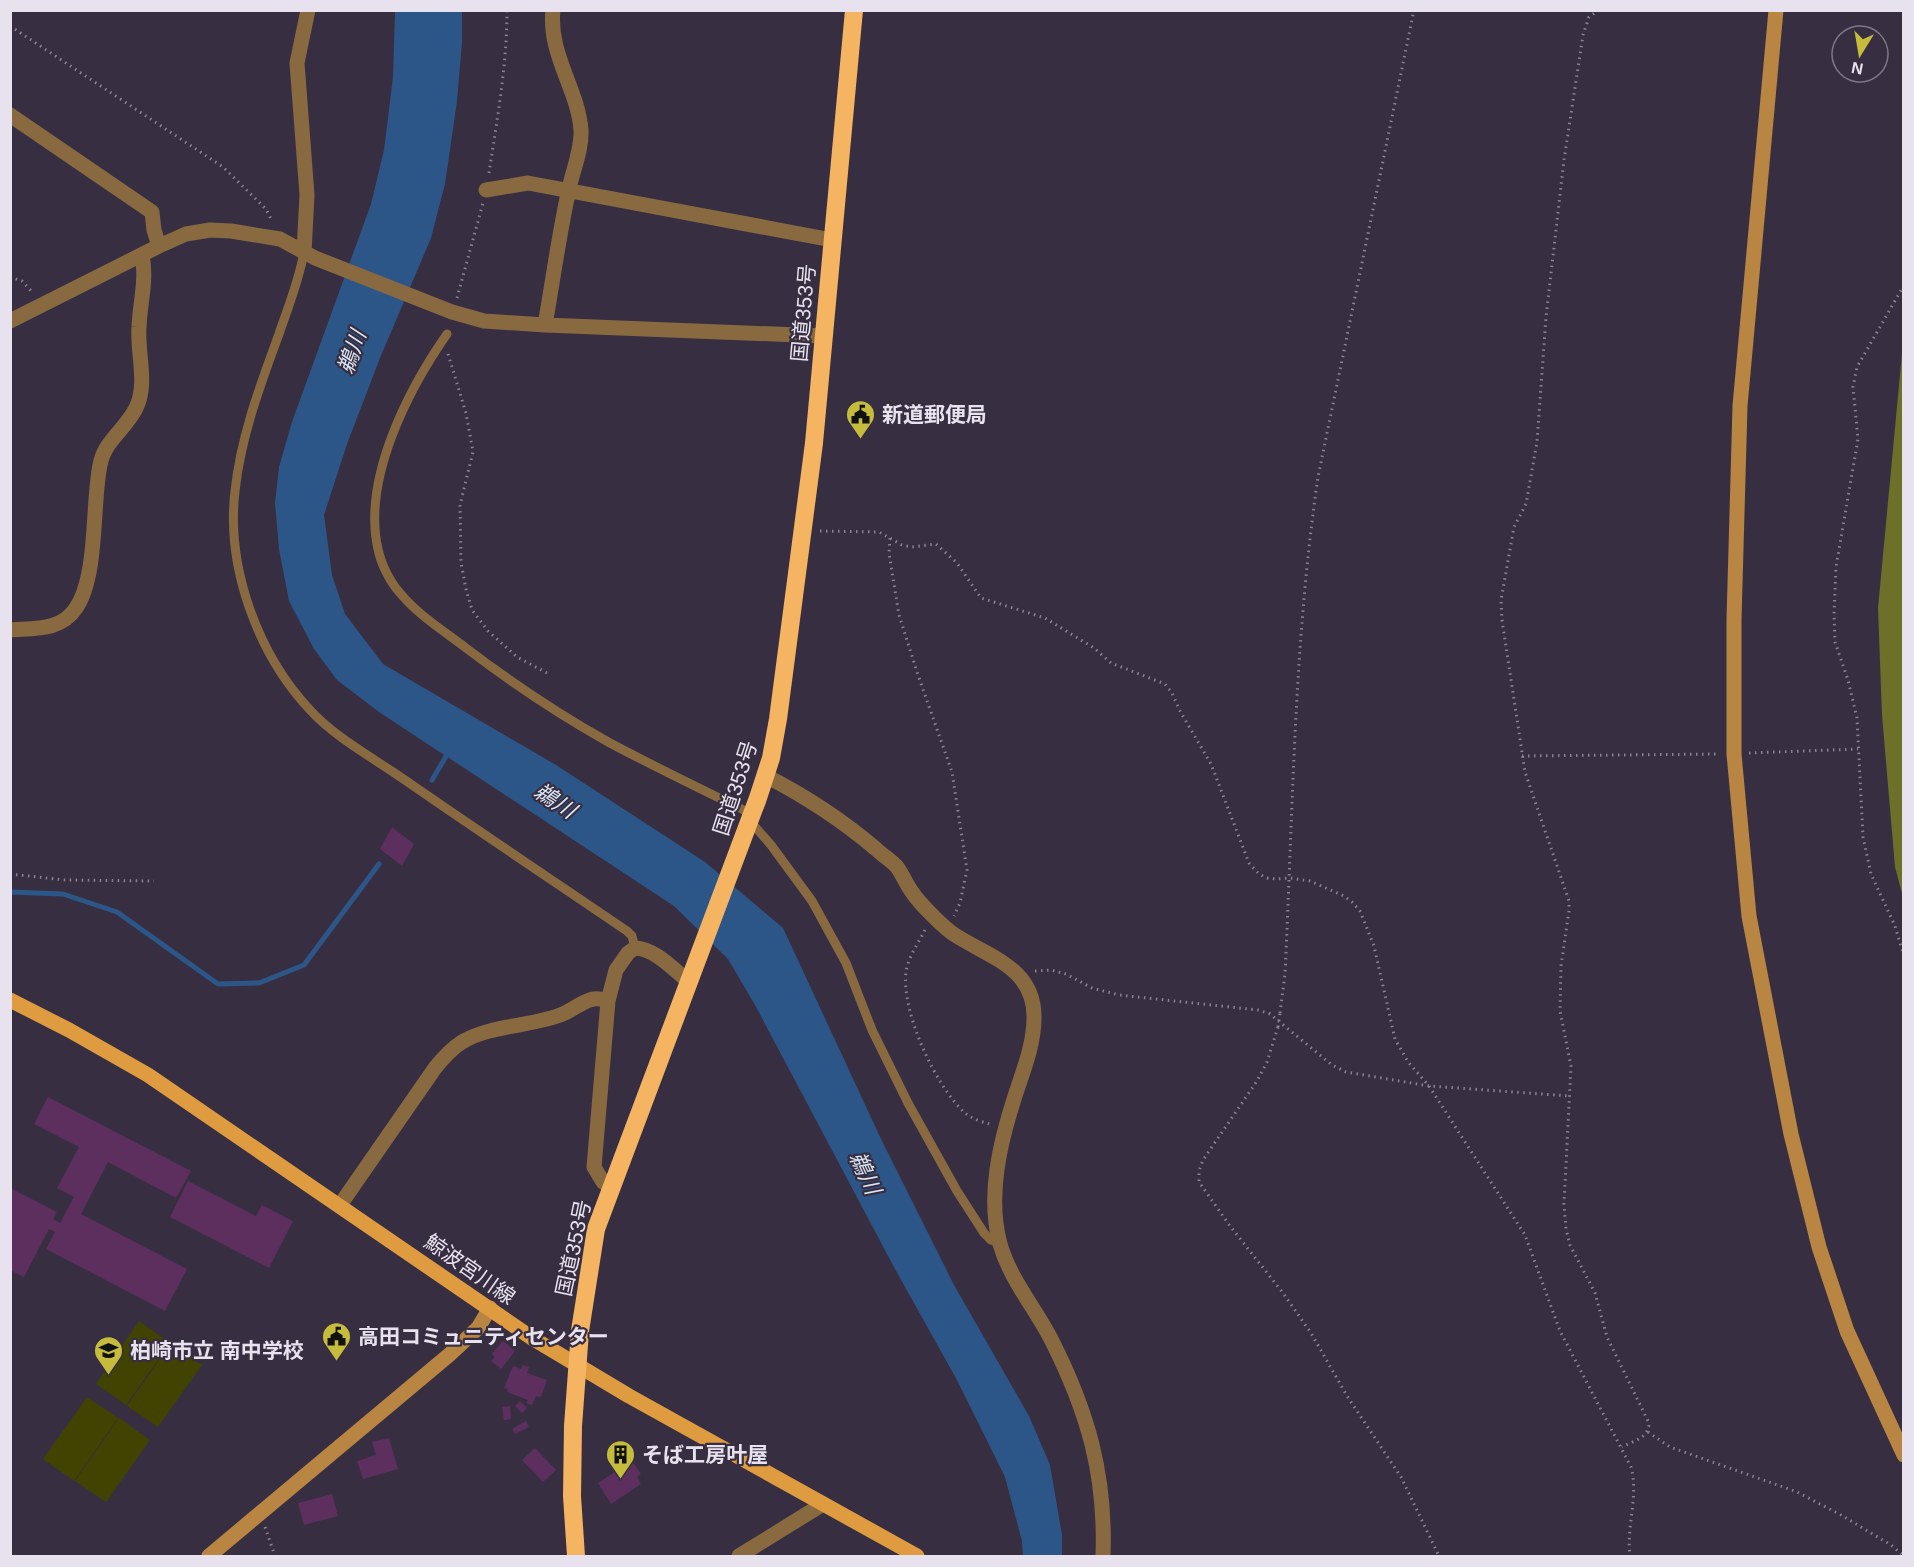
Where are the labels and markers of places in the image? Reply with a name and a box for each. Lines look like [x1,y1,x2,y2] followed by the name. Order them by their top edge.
[845,398,877,440] public building icon: 新道郵便局
[882,403,987,426] place label: 新道郵便局
[321,1320,353,1362] public building icon: 高田コミュニティセンター
[358,1325,609,1348] place label: 高田コミュニティセンター
[93,1334,125,1376] school or university icon: 柏崎市立 南中学校
[130,1339,304,1362] place label: 柏崎市立 南中学校
[605,1438,637,1480] building icon: そば工房叶屋
[642,1443,768,1466] place label: そば工房叶屋

